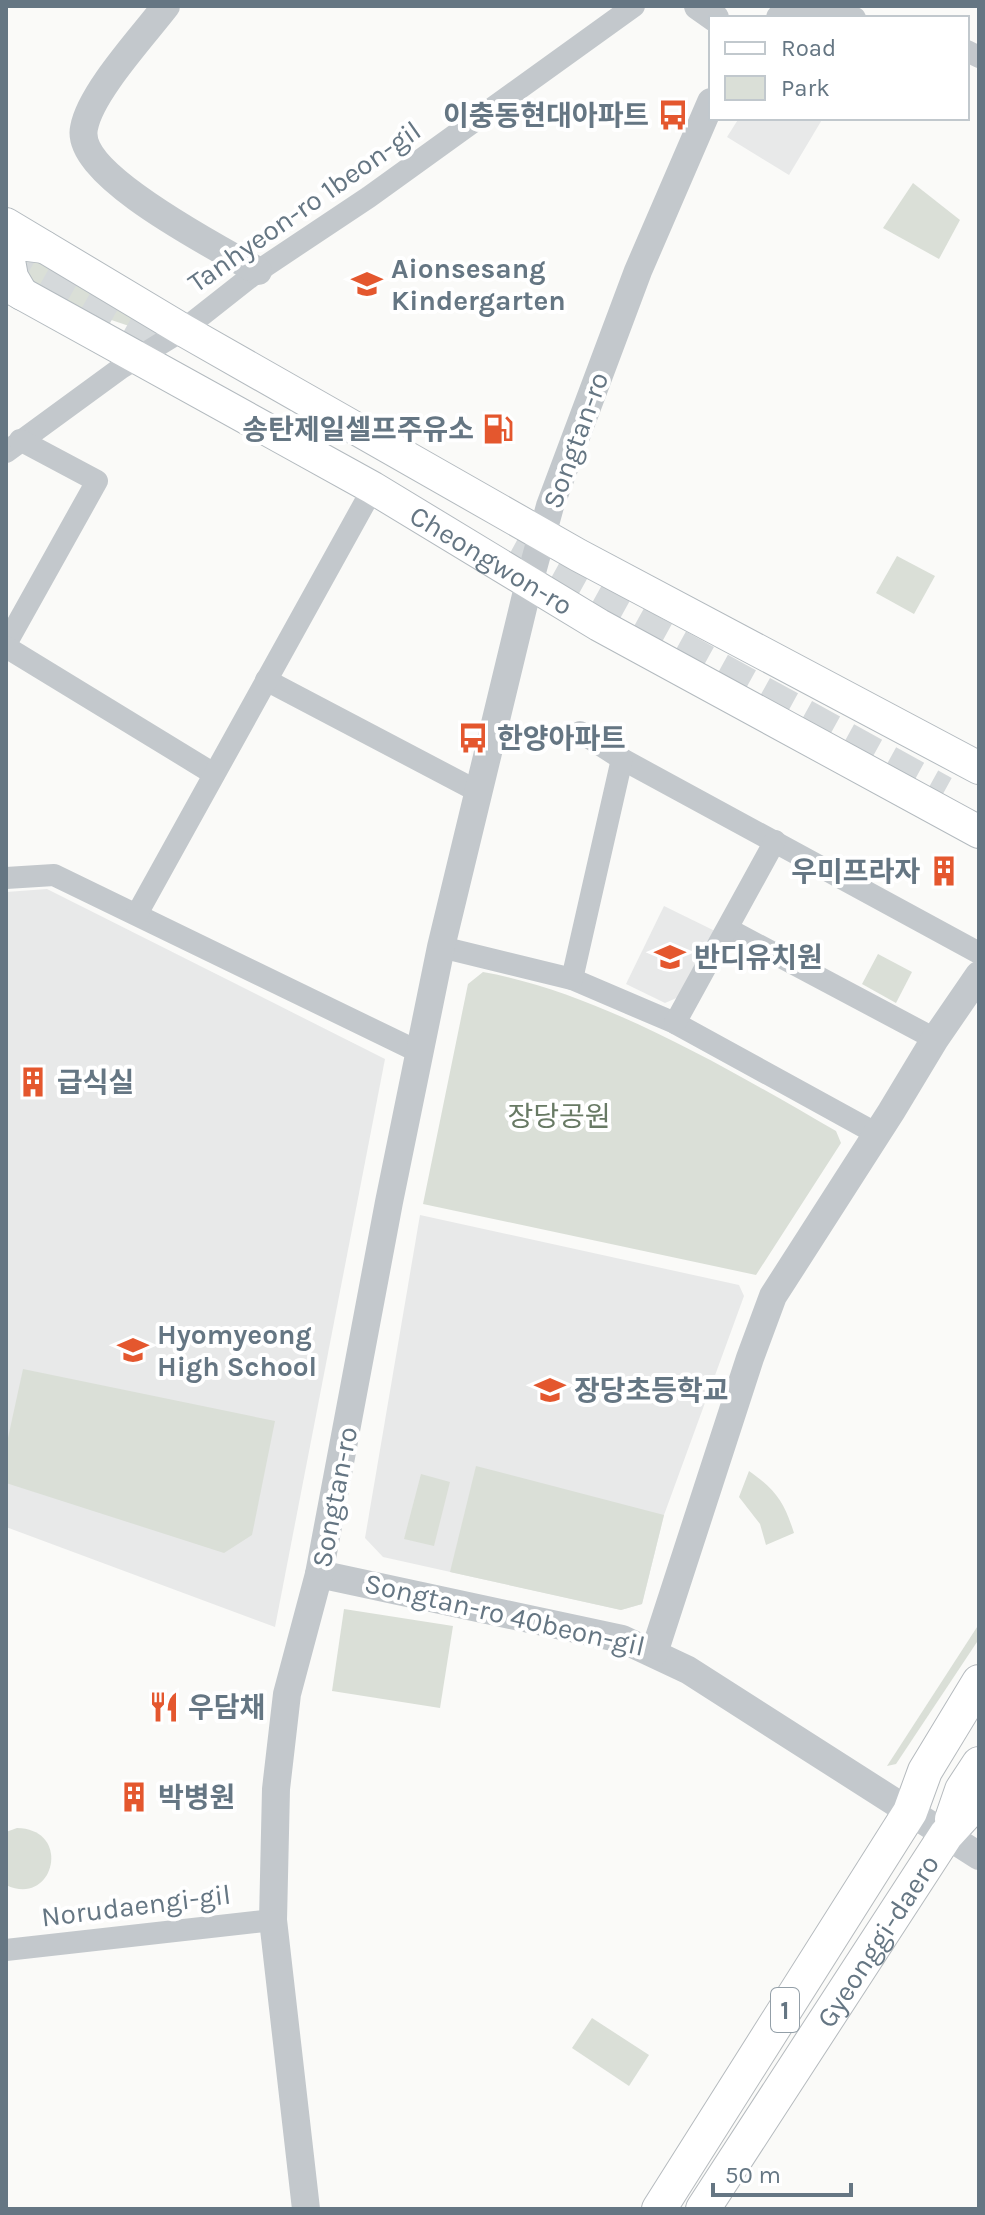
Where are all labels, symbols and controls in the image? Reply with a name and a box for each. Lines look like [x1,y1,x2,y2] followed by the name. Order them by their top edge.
[709,16,969,120] legend
[781,34,836,62] text: Road
[781,74,830,102] text: Park
[656,98,690,132] bus stop icon: 이충동현대아파트
[443,99,649,132] place label: 이충동현대아파트
[182,114,427,299] street label: Tanhyeon-ro 1beon-gil
[391,252,566,317] place label: Aionsesang Kindergarten
[350,267,384,301] school or university icon: Aionsesang Kindergarten
[536,367,615,513] street label: Songtan-ro
[481,412,515,446] fuel station icon: 송탄제일셀프주유소
[242,413,474,446] place label: 송탄제일셀프주유소
[404,498,579,622] street label: Cheongwon-ro
[456,721,490,755] bus stop icon: 한양아파트
[497,722,626,755] place label: 한양아파트
[927,854,961,888] building icon: 우미프라자
[791,855,920,888] place label: 우미프라자
[653,940,687,974] school or university icon: 반디유치원
[694,941,823,974] place label: 반디유치원
[16,1065,50,1099] building icon: 급식실
[57,1066,134,1099] place label: 급식실
[507,1100,611,1133] park label: 장당공원
[157,1318,317,1383] place label: Hyomyeong High School
[116,1333,150,1367] school or university icon: Hyomyeong High School
[533,1373,567,1407] school or university icon: 장당초등학교
[574,1374,729,1407] place label: 장당초등학교
[305,1424,364,1570] street label: Songtan-ro
[361,1566,648,1663] street label: Songtan-ro 40beon-gil
[147,1690,181,1724] restaurant icon: 우담채
[188,1691,265,1724] place label: 우담채
[117,1780,151,1814] building icon: 박병원
[158,1781,235,1814] place label: 박병원
[810,1848,946,2033] street label: Gyeonggi-daero
[39,1877,233,1933] street label: Norudaengi-gil
[771,1988,799,2032] road number: 1
[713,2147,851,2197] scale bar
[725,2161,781,2189] text: 50 m

